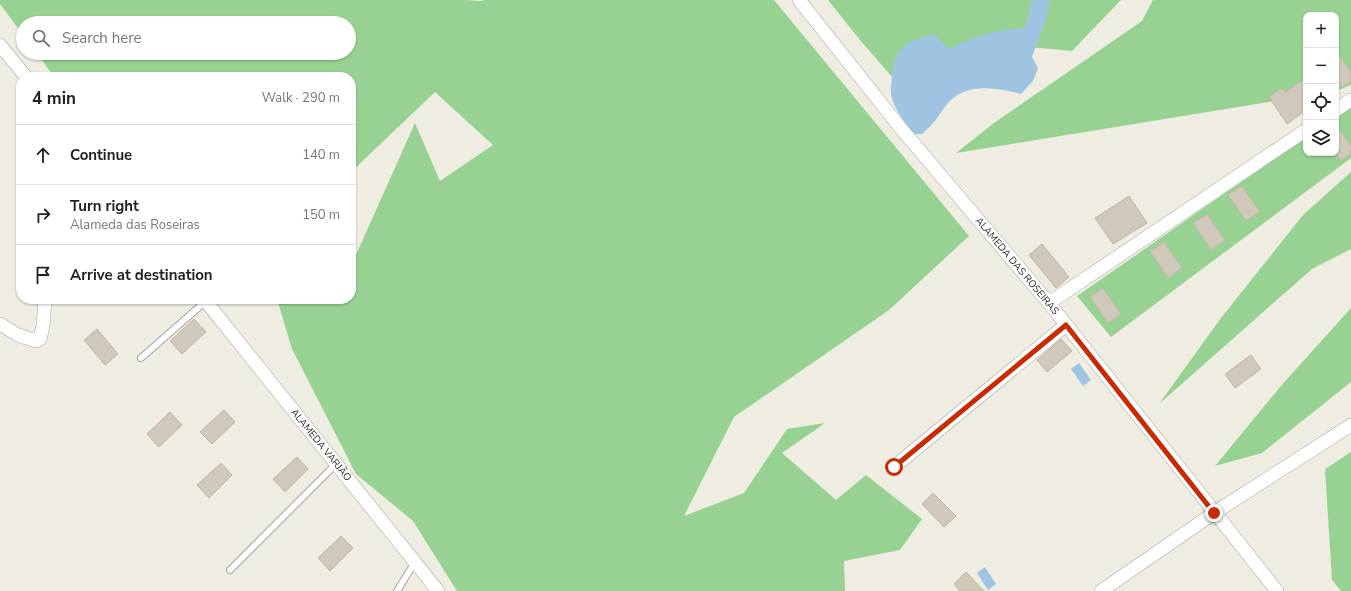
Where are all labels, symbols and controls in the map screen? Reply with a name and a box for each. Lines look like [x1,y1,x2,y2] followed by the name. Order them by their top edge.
[1303,12,1339,156] map controls
[1303,12,1339,48] button: +
[16,16,356,60] search box
[30,27,52,49] icon: search
[62,28,142,48] text: Search here
[1303,48,1339,84] button: −
[1303,84,1339,120] button: locate
[32,87,76,110] text: 4 min
[262,89,340,107] text: Walk · 290 m
[1303,120,1339,156] button: layers
[32,144,54,166] icon: ahead
[70,145,132,165] text: Continue
[302,146,340,164] text: 140 m
[70,196,139,216] text: Turn right
[32,204,54,226] icon: right
[302,206,340,224] text: 150 m
[972,214,1062,318] street label: ALAMEDA DAS ROSEIRAS
[70,216,200,234] text: Alameda das Roseiras
[32,264,54,286] icon: arrive
[70,265,213,285] text: Arrive at destination
[287,406,355,485] street label: ALAMEDA VARJÃO
[885,458,903,476] route start
[1205,504,1223,522] route end

